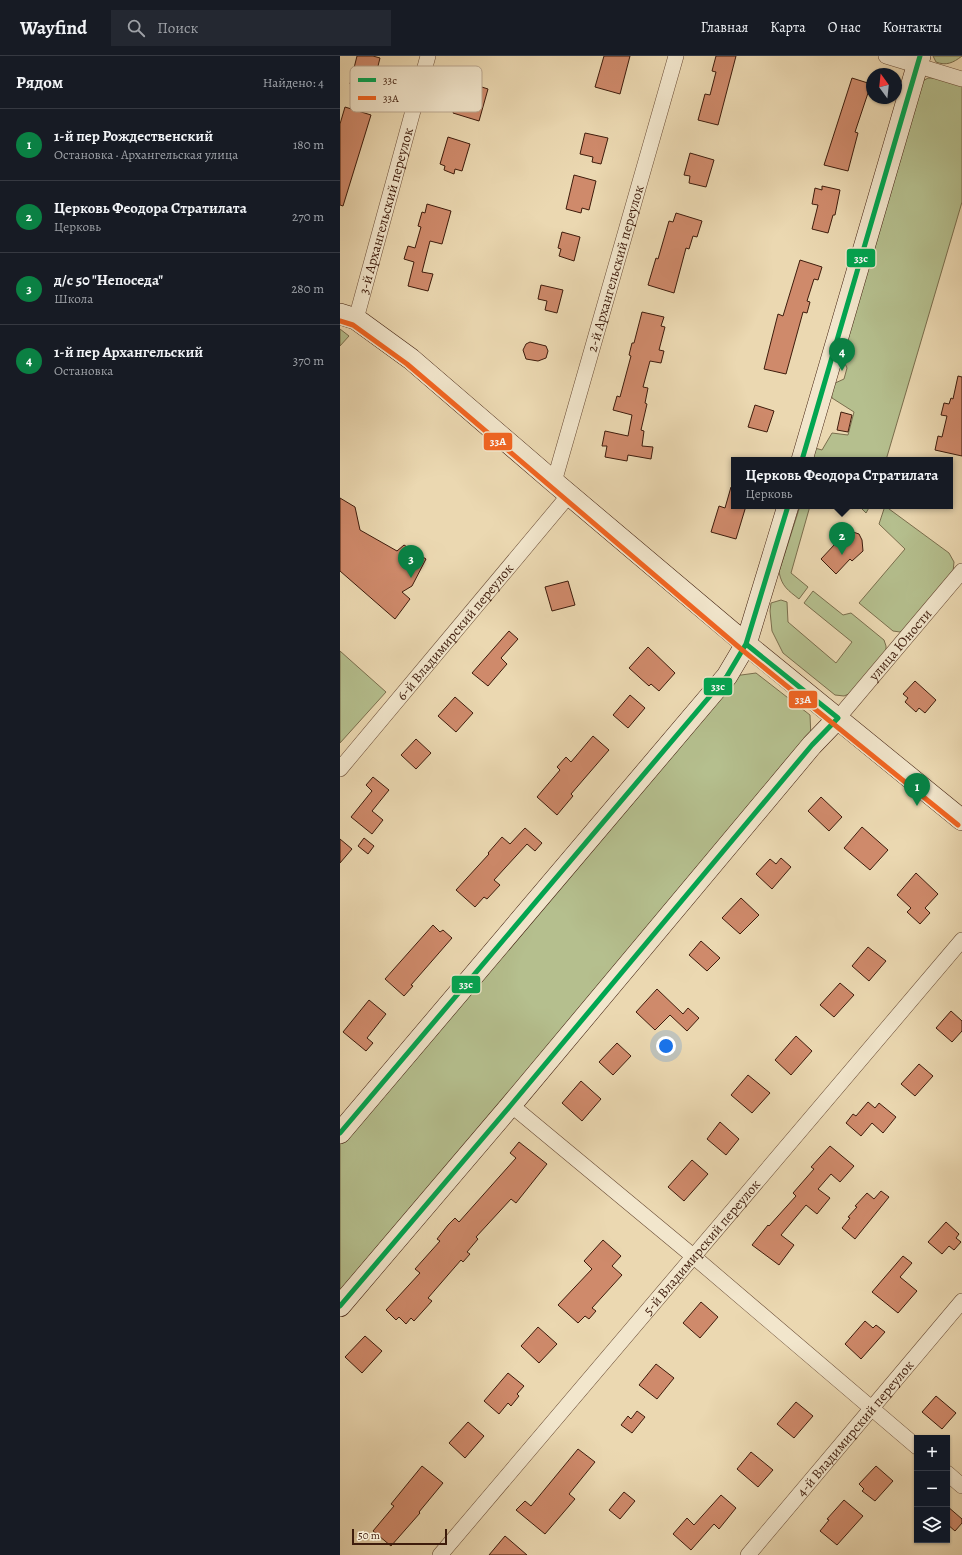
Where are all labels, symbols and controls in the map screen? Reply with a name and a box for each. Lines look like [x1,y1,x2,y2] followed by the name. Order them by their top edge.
[111,10,391,46] search box
[20,15,87,41] text: Wayfind
[125,17,147,39] icon: search
[157,18,198,38] text: Поиск
[701,18,748,37] text: Главная
[770,18,806,37] text: Карта
[828,18,861,37] text: О нас
[883,18,942,37] text: Контакты
[350,66,482,112] legend
[866,68,902,104] north arrow
[16,71,63,94] text: Рядом
[383,73,397,88] text: 33с
[263,74,324,91] text: Найдено: 4
[383,91,399,106] text: 33А
[354,125,417,296] street label: 3-й Архангельский переулок
[54,126,213,146] text: 1-й пер Рождественский
[27,136,31,153] text: 1
[293,136,324,153] text: 180 m
[54,146,238,163] text: Остановка · Архангельская улица
[582,183,648,354] street label: 2-й Архангельский переулок
[54,198,247,218] text: Церковь Феодора Стратилата
[26,208,32,225] text: 2
[292,208,324,225] text: 270 m
[54,218,101,235] text: Церковь
[846,248,876,268] line badge: 33с
[854,251,868,266] text: 33с
[54,270,163,290] text: д/с 50 "Непоседа"
[26,280,32,297] text: 3
[291,280,324,297] text: 280 m
[54,290,93,307] text: Школа
[829,338,855,371] pin: 4
[54,342,203,362] text: 1-й пер Архангельский
[26,352,32,369] text: 4
[293,352,324,369] text: 370 m
[54,362,113,379] text: Остановка
[483,432,513,451] line badge: 33А
[490,434,506,449] text: 33А
[731,457,953,509] popup
[746,465,938,485] text: Церковь Феодора Стратилата
[746,485,793,502] text: Церковь
[829,522,855,555] pin: 2
[398,545,424,578] pin: 3
[392,559,518,704] street label: 6-й Владимирский переулок
[864,605,936,685] street label: улица Юности
[703,677,733,696] line badge: 33с
[711,679,725,694] text: 33с
[788,690,818,709] line badge: 33А
[795,692,811,707] text: 33А
[904,773,930,806] pin: 1
[451,975,481,994] line badge: 33с
[459,977,473,992] text: 33с
[656,1036,676,1056] your location
[638,1175,765,1319] street label: 5-й Владимирский переулок
[792,1356,918,1500] street label: 4-й Владимирский переулок
[914,1435,950,1543] map controls
[914,1435,950,1471] button: +
[914,1471,950,1507] button: −
[914,1507,950,1543] button: layers
[352,1527,447,1546] scale bar
[358,1528,380,1543] text: 50 m

